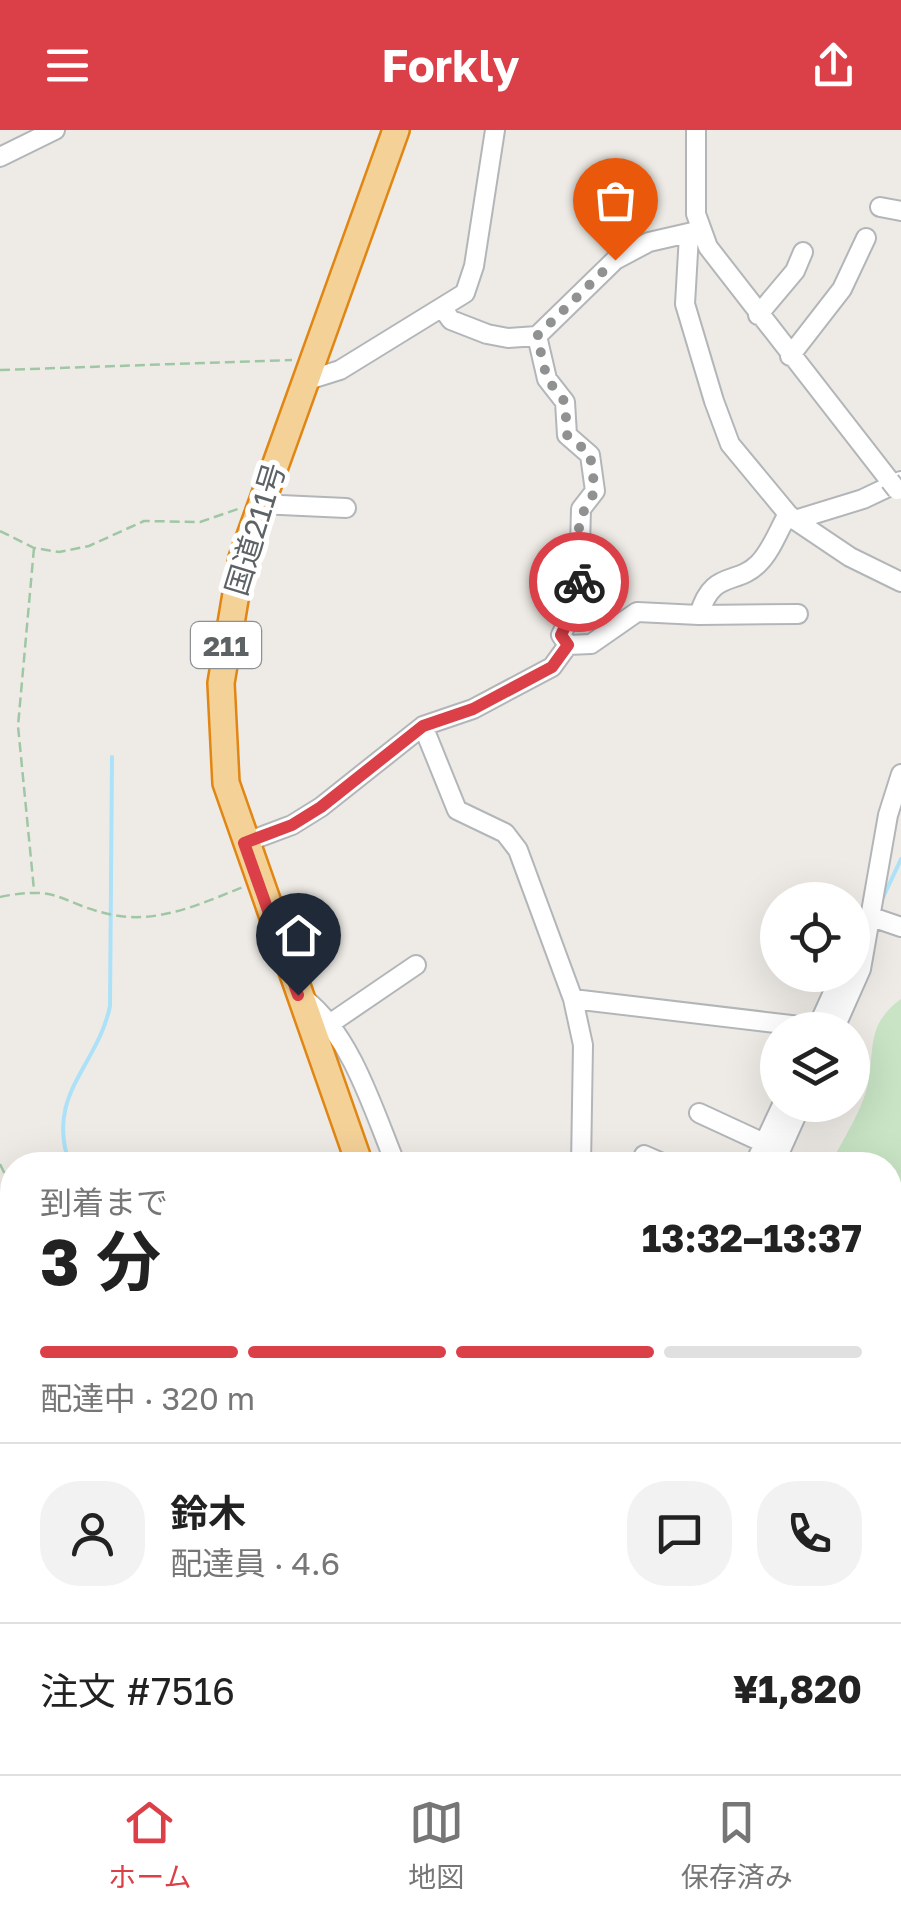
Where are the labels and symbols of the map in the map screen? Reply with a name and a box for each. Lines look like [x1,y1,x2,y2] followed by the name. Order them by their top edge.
[573,158,658,261] pin
[218,458,292,600] street label: 国道211号
[529,532,629,632] courier
[191,622,261,668] road number: 211
[256,893,341,996] pin

